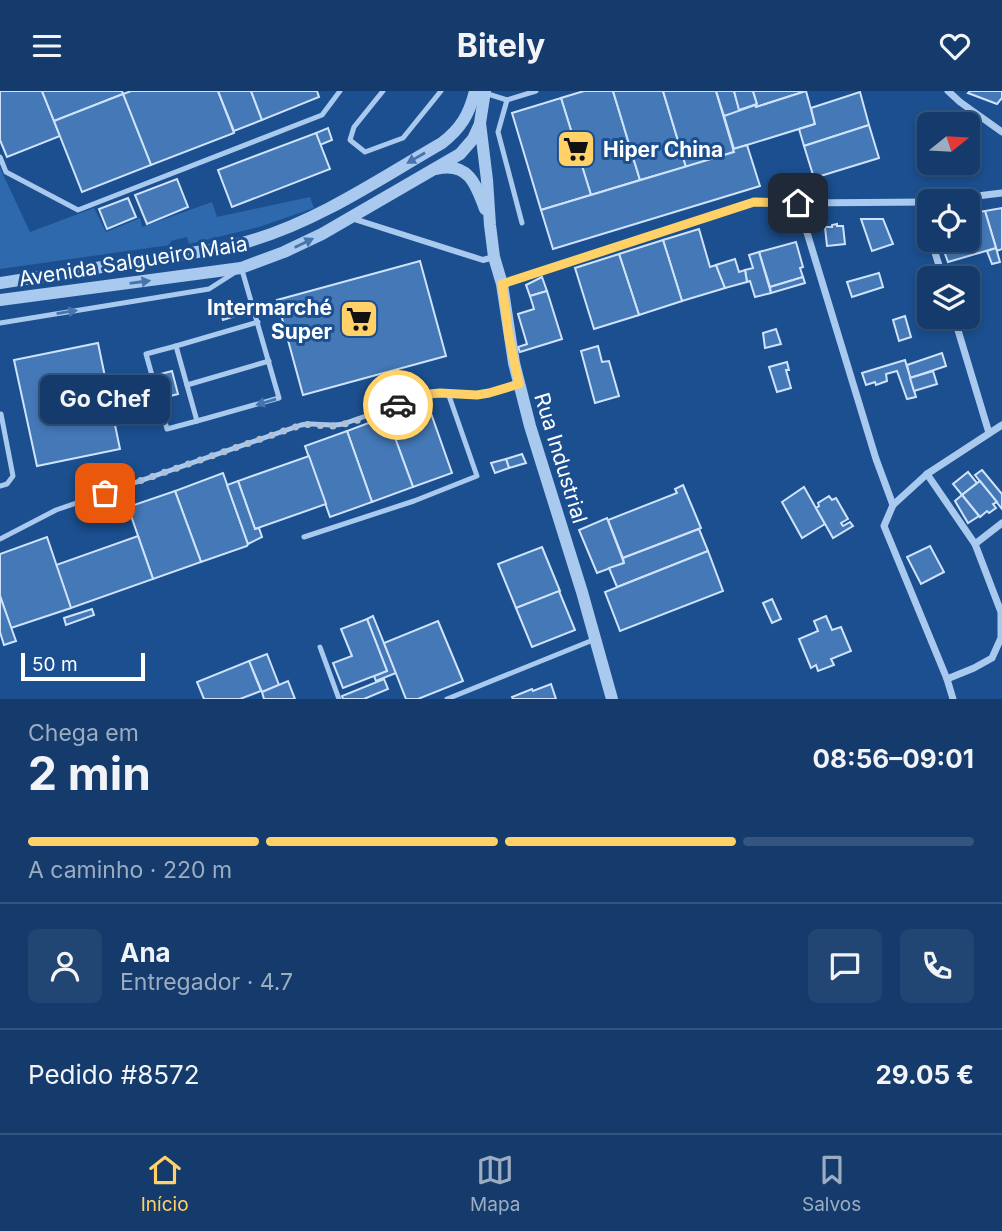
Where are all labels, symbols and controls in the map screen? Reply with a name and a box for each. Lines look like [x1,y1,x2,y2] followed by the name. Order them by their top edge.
[457,26,545,65] text: Bitely
[28,27,66,65] icon: menu
[936,27,974,65] icon: heart
[917,112,980,175] north arrow
[917,112,980,329] map controls
[555,128,597,170] supermarket icon: Hiper China
[603,137,723,162] place label: Hiper China
[407,152,426,164] one-way arrow
[768,173,828,233] pin
[779,184,817,222] icon: home
[917,189,980,252] button: locate
[17,231,249,291] street label: Avenida Salgueiro Maia
[294,237,314,248] one-way arrow
[917,266,980,329] button: layers
[130,276,152,287] one-way arrow
[207,295,332,344] place label: Intermarché Super
[338,298,380,340] supermarket icon: Intermarché Super
[56,306,78,317] one-way arrow
[363,370,433,440] courier
[40,374,170,423] callout: Go Chef
[59,385,151,413] text: Go Chef
[379,386,417,424] icon: car
[529,390,593,526] street label: Rua Industrial
[255,397,276,407] one-way arrow
[75,463,135,523] pin
[86,474,124,512] icon: bag
[21,650,145,682] scale bar
[32,653,78,676] text: 50 m
[28,719,139,747] text: Chega em
[813,743,974,774] text: 08:56–09:01
[28,745,151,801] text: 2 min
[28,856,232,884] text: A caminho · 220 m
[28,929,102,1003] button: person
[808,929,882,1003] button: chat
[900,929,974,1003] button: phone
[120,937,171,968] text: Ana
[120,968,293,996] text: Entregador · 4.7
[28,1059,200,1090] text: Pedido #8572
[875,1059,974,1090] text: 29.05 €
[141,1151,189,1216] tab: Início
[470,1151,520,1216] tab: Mapa
[802,1151,861,1216] tab: Salvos

